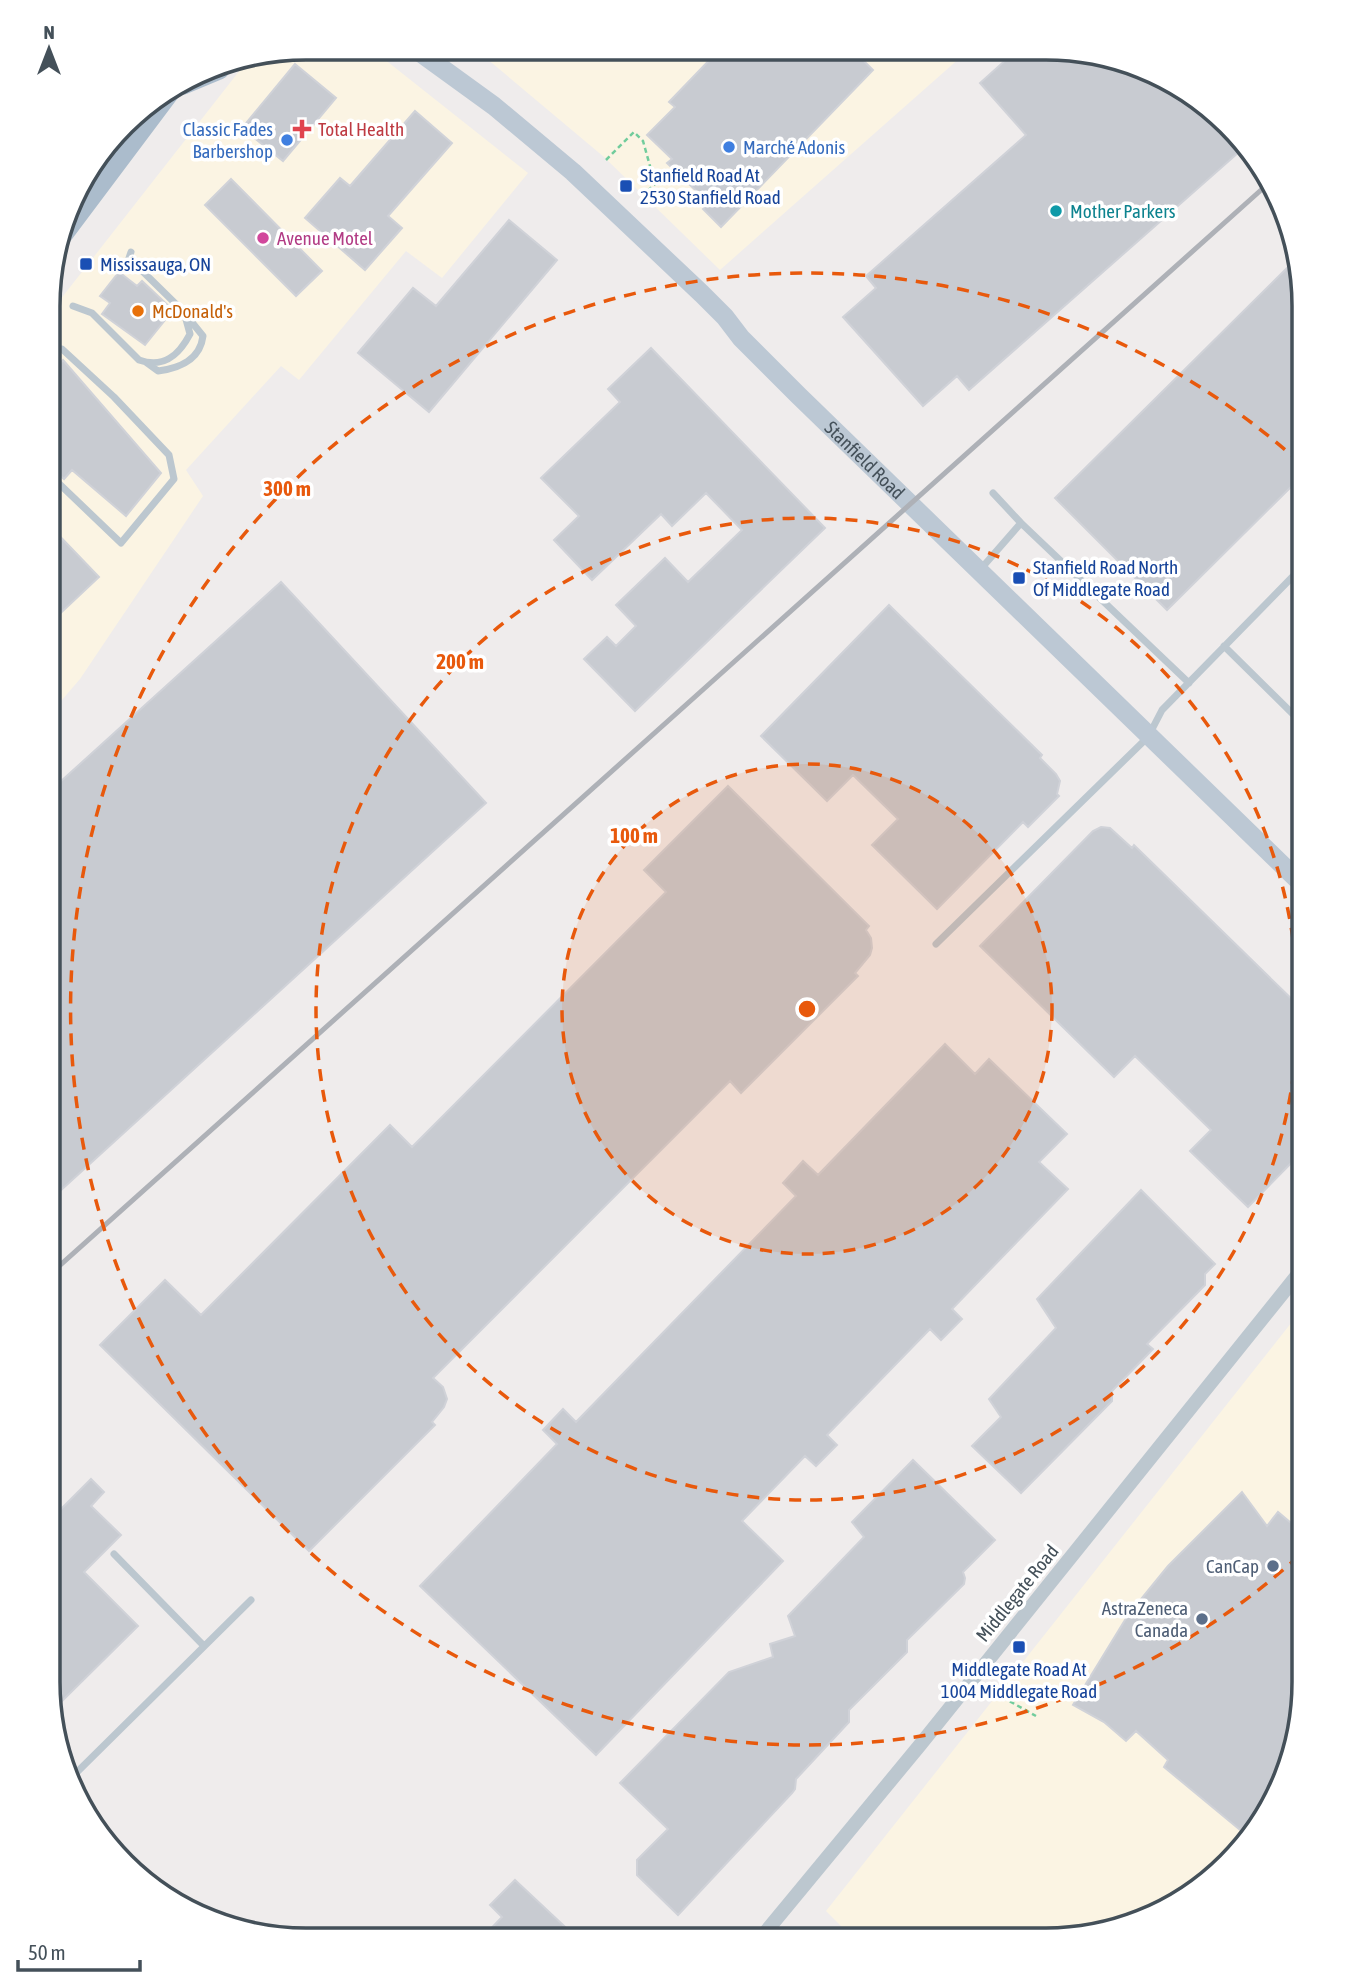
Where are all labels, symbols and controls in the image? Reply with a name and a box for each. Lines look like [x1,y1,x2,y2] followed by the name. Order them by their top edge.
[14,14,84,84] north arrow
[43,21,55,43] text: N
[183,118,273,162] place label: Classic Fades Barbershop
[318,118,404,140] place label: Total Health
[292,119,312,139] marker: Total Health
[279,132,295,148] marker: Classic Fades Barbershop
[743,136,845,158] place label: Marché Adonis
[721,139,737,155] marker: Marché Adonis
[640,164,781,208] place label: Stanfield Road At 2530 Stanfield Road
[618,178,634,194] marker: Stanfield Road At 2530 Stanfield Road
[1070,200,1176,222] place label: Mother Parkers
[1048,203,1064,219] marker: Mother Parkers
[277,227,373,249] place label: Avenue Motel
[255,230,271,246] marker: Avenue Motel
[100,253,211,275] place label: Mississauga, ON
[78,256,94,272] marker: Mississauga, ON
[152,300,233,322] place label: McDonald's
[130,303,146,319] marker: McDonald's
[820,416,909,504] street label: Stanfield Road
[263,476,311,500] text: 300 m
[1033,556,1178,600] place label: Stanfield Road North Of Middlegate Road
[1011,570,1027,586] marker: Stanfield Road North Of Middlegate Road
[436,649,484,673] text: 200 m
[610,823,658,847] text: 100 m
[795,997,819,1021] centre of rings
[971,1540,1063,1646] street label: Middlegate Road
[1206,1555,1259,1577] place label: CanCap
[1265,1558,1281,1574] marker: CanCap
[1102,1597,1188,1641] place label: AstraZeneca Canada
[1194,1611,1210,1627] marker: AstraZeneca Canada
[1011,1639,1027,1655] marker: Middlegate Road At 1004 Middlegate Road
[941,1658,1097,1702] place label: Middlegate Road At 1004 Middlegate Road
[18,1928,140,1972] scale bar
[28,1940,66,1964] text: 50 m

